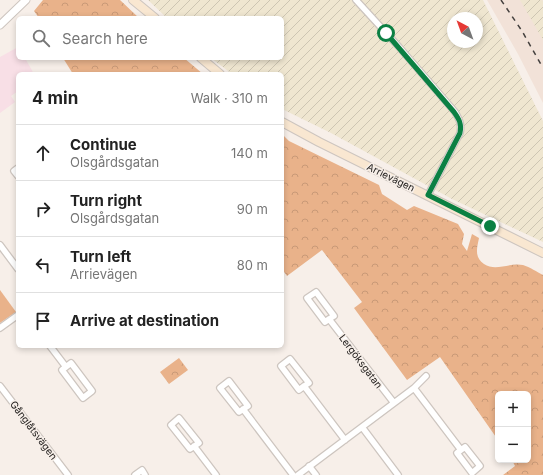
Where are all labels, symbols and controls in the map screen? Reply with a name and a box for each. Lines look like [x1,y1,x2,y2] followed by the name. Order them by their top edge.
[447,12,483,48] north arrow
[16,16,284,60] search box
[377,24,395,42] route start
[30,27,52,49] icon: search
[62,29,148,48] text: Search here
[32,88,78,108] text: 4 min
[191,90,268,106] text: Walk · 310 m
[70,135,137,154] text: Continue
[32,142,54,164] icon: ahead
[231,145,268,161] text: 140 m
[70,154,159,170] text: Olsgårdsgatan
[365,160,417,194] street label: Arrievägen
[70,191,142,210] text: Turn right
[32,198,54,220] icon: right
[237,201,268,217] text: 90 m
[70,210,159,226] text: Olsgårdsgatan
[481,217,499,235] route end
[70,247,131,266] text: Turn left
[32,254,54,276] icon: left
[237,257,268,273] text: 80 m
[70,266,137,282] text: Arrievägen
[32,310,54,332] icon: arrive
[70,311,219,330] text: Arrive at destination
[337,332,385,390] street label: Lergöksgatan
[495,391,531,463] map controls
[495,391,531,427] button: +
[8,398,60,462] street label: Gånglåtsvägen
[495,427,531,463] button: −

